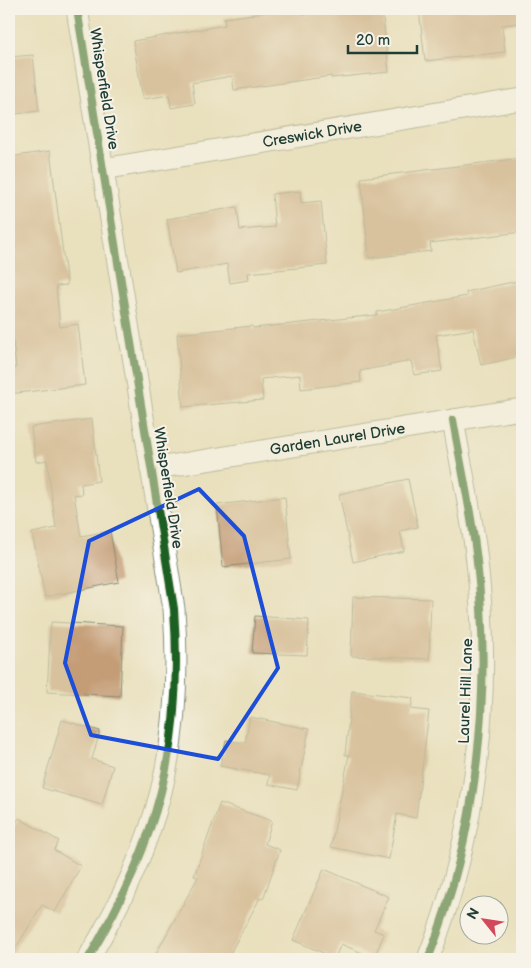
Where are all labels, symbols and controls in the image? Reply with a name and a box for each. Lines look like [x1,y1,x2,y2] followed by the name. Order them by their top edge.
[348,22,417,54] scale bar
[85,27,123,151] street label: Whisperfield Drive
[356,31,390,50] text: 20 m
[261,116,363,152] street label: Creswick Drive
[269,419,407,459] street label: Garden Laurel Drive
[149,426,187,550] street label: Whisperfield Drive
[455,638,477,744] street label: Laurel Hill Lane
[458,896,508,946] north arrow
[463,905,483,923] text: N

